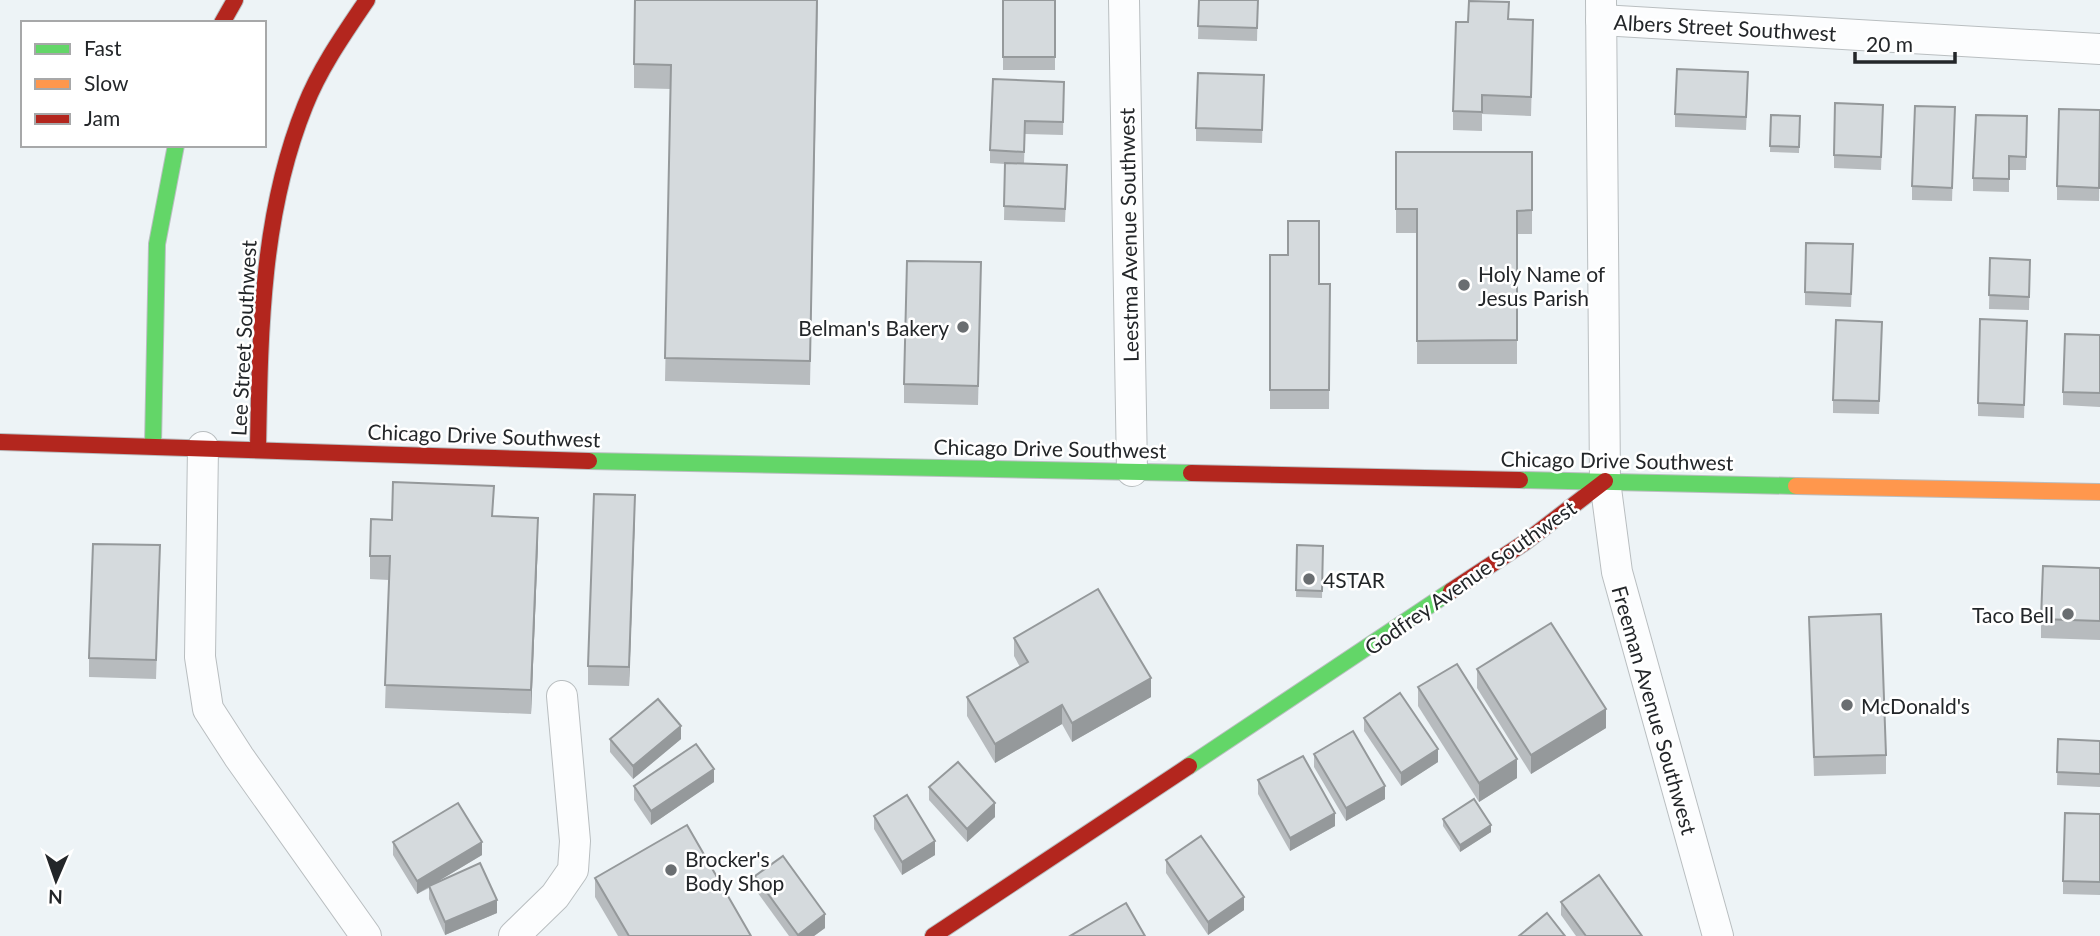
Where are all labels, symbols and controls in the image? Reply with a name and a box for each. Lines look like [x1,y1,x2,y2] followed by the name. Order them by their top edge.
[1613,9,1837,45] street label: Albers Street Southwest
[21,21,266,147] legend
[1855,21,1955,65] scale bar
[1866,31,1913,56] text: 20 m
[84,35,122,60] text: Fast
[84,70,129,95] text: Slow
[84,105,120,130] text: Jam
[1113,107,1143,362] street label: Leestma Avenue Southwest
[225,239,261,437] street label: Lee Street Southwest
[1478,261,1606,310] place label: Holy Name of Jesus Parish
[1456,277,1472,293] marker: Holy Name of Jesus Parish
[798,315,949,340] place label: Belman's Bakery
[955,319,971,335] marker: Belman's Bakery
[367,418,601,452] street label: Chicago Drive Southwest
[933,433,1167,463] street label: Chicago Drive Southwest
[1500,445,1734,475] street label: Chicago Drive Southwest
[1359,494,1581,660] street label: Godfrey Avenue Southwest
[1323,567,1386,592] place label: 4STAR
[1301,571,1317,587] marker: 4STAR
[1607,583,1703,838] street label: Freeman Avenue Southwest
[1972,602,2054,627] place label: Taco Bell
[2060,606,2076,622] marker: Taco Bell
[1861,693,1970,718] place label: McDonald's
[1839,697,1855,713] marker: McDonald's
[21,845,91,915] north arrow
[685,846,784,895] place label: Brocker's Body Shop
[663,862,679,878] marker: Brocker's Body Shop
[48,886,63,909] text: N

